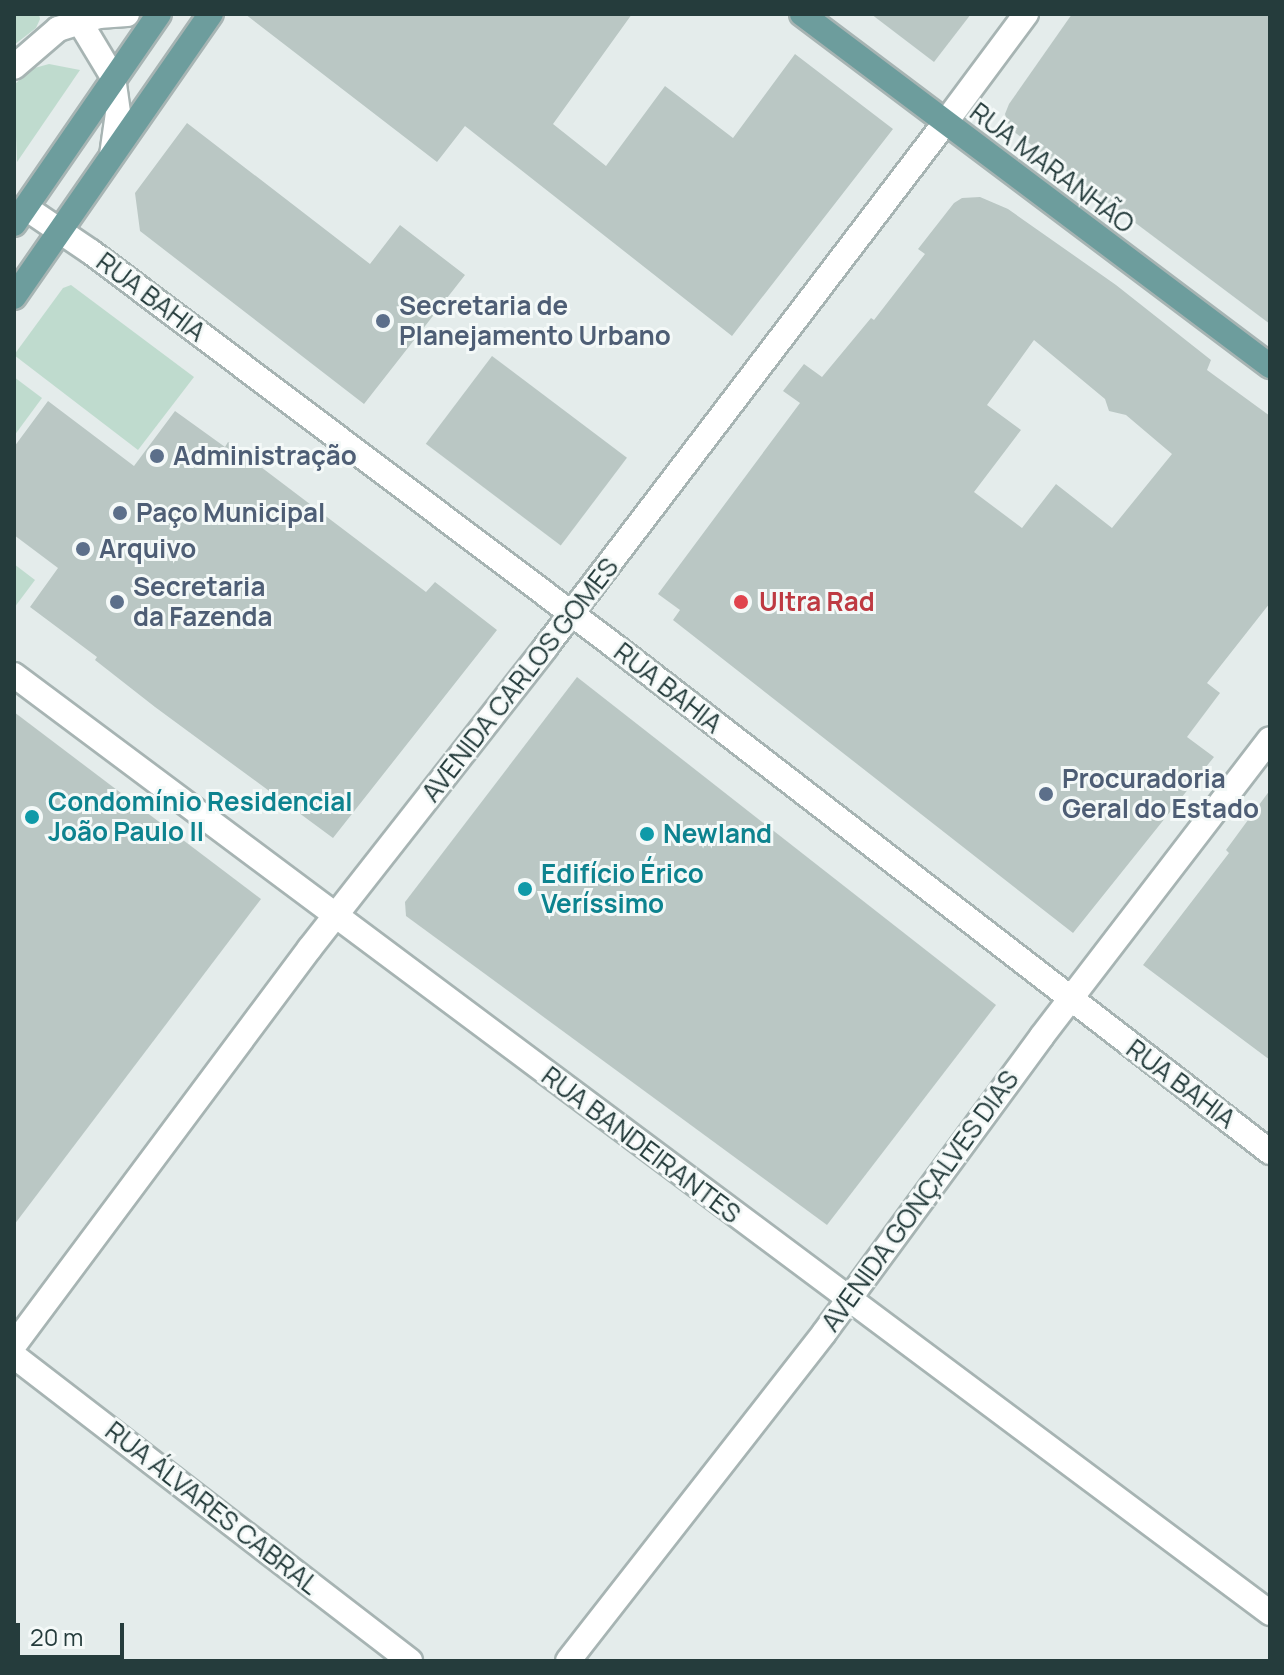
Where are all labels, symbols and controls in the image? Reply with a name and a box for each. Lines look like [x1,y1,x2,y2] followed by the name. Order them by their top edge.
[964,96,1140,240] street label: RUA MARANHÃO
[90,246,212,348] street label: RUA BAHIA
[399,290,671,352] place label: Secretaria de Planejamento Urbano
[374,312,392,330] marker: Secretaria de Planejamento Urbano
[173,440,357,472] place label: Administração
[148,447,166,465] marker: Administração
[136,497,325,529] place label: Paço Municipal
[111,504,129,522] marker: Paço Municipal
[99,533,196,565] place label: Arquivo
[74,540,92,558] marker: Arquivo
[415,552,625,808] street label: AVENIDA CARLOS GOMES
[133,571,272,632] place label: Secretaria da Fazenda
[759,586,875,618] place label: Ultra Rad
[730,591,752,613] marker: Ultra Rad
[108,593,126,611] marker: Secretaria da Fazenda
[608,636,728,740] street label: RUA BAHIA
[1062,763,1259,824] place label: Procuradoria Geral do Estado
[1037,785,1055,803] marker: Procuradoria Geral do Estado
[48,786,353,848] place label: Condomínio Residencial João Paulo II
[23,808,41,826] marker: Condomínio Residencial João Paulo II
[663,818,772,850] place label: Newland
[638,825,656,843] marker: Newland
[541,858,704,920] place label: Edifício Érico Veríssimo
[516,880,534,898] marker: Edifício Érico Veríssimo
[1120,1033,1242,1135] street label: RUA BAHIA
[536,1060,746,1230] street label: RUA BANDEIRANTES
[815,1064,1025,1338] street label: AVENIDA GONÇALVES DIAS
[99,1415,325,1601] street label: RUA ÁLVARES CABRAL
[20,1607,128,1657] scale bar
[30,1620,83,1653] text: 20 m

